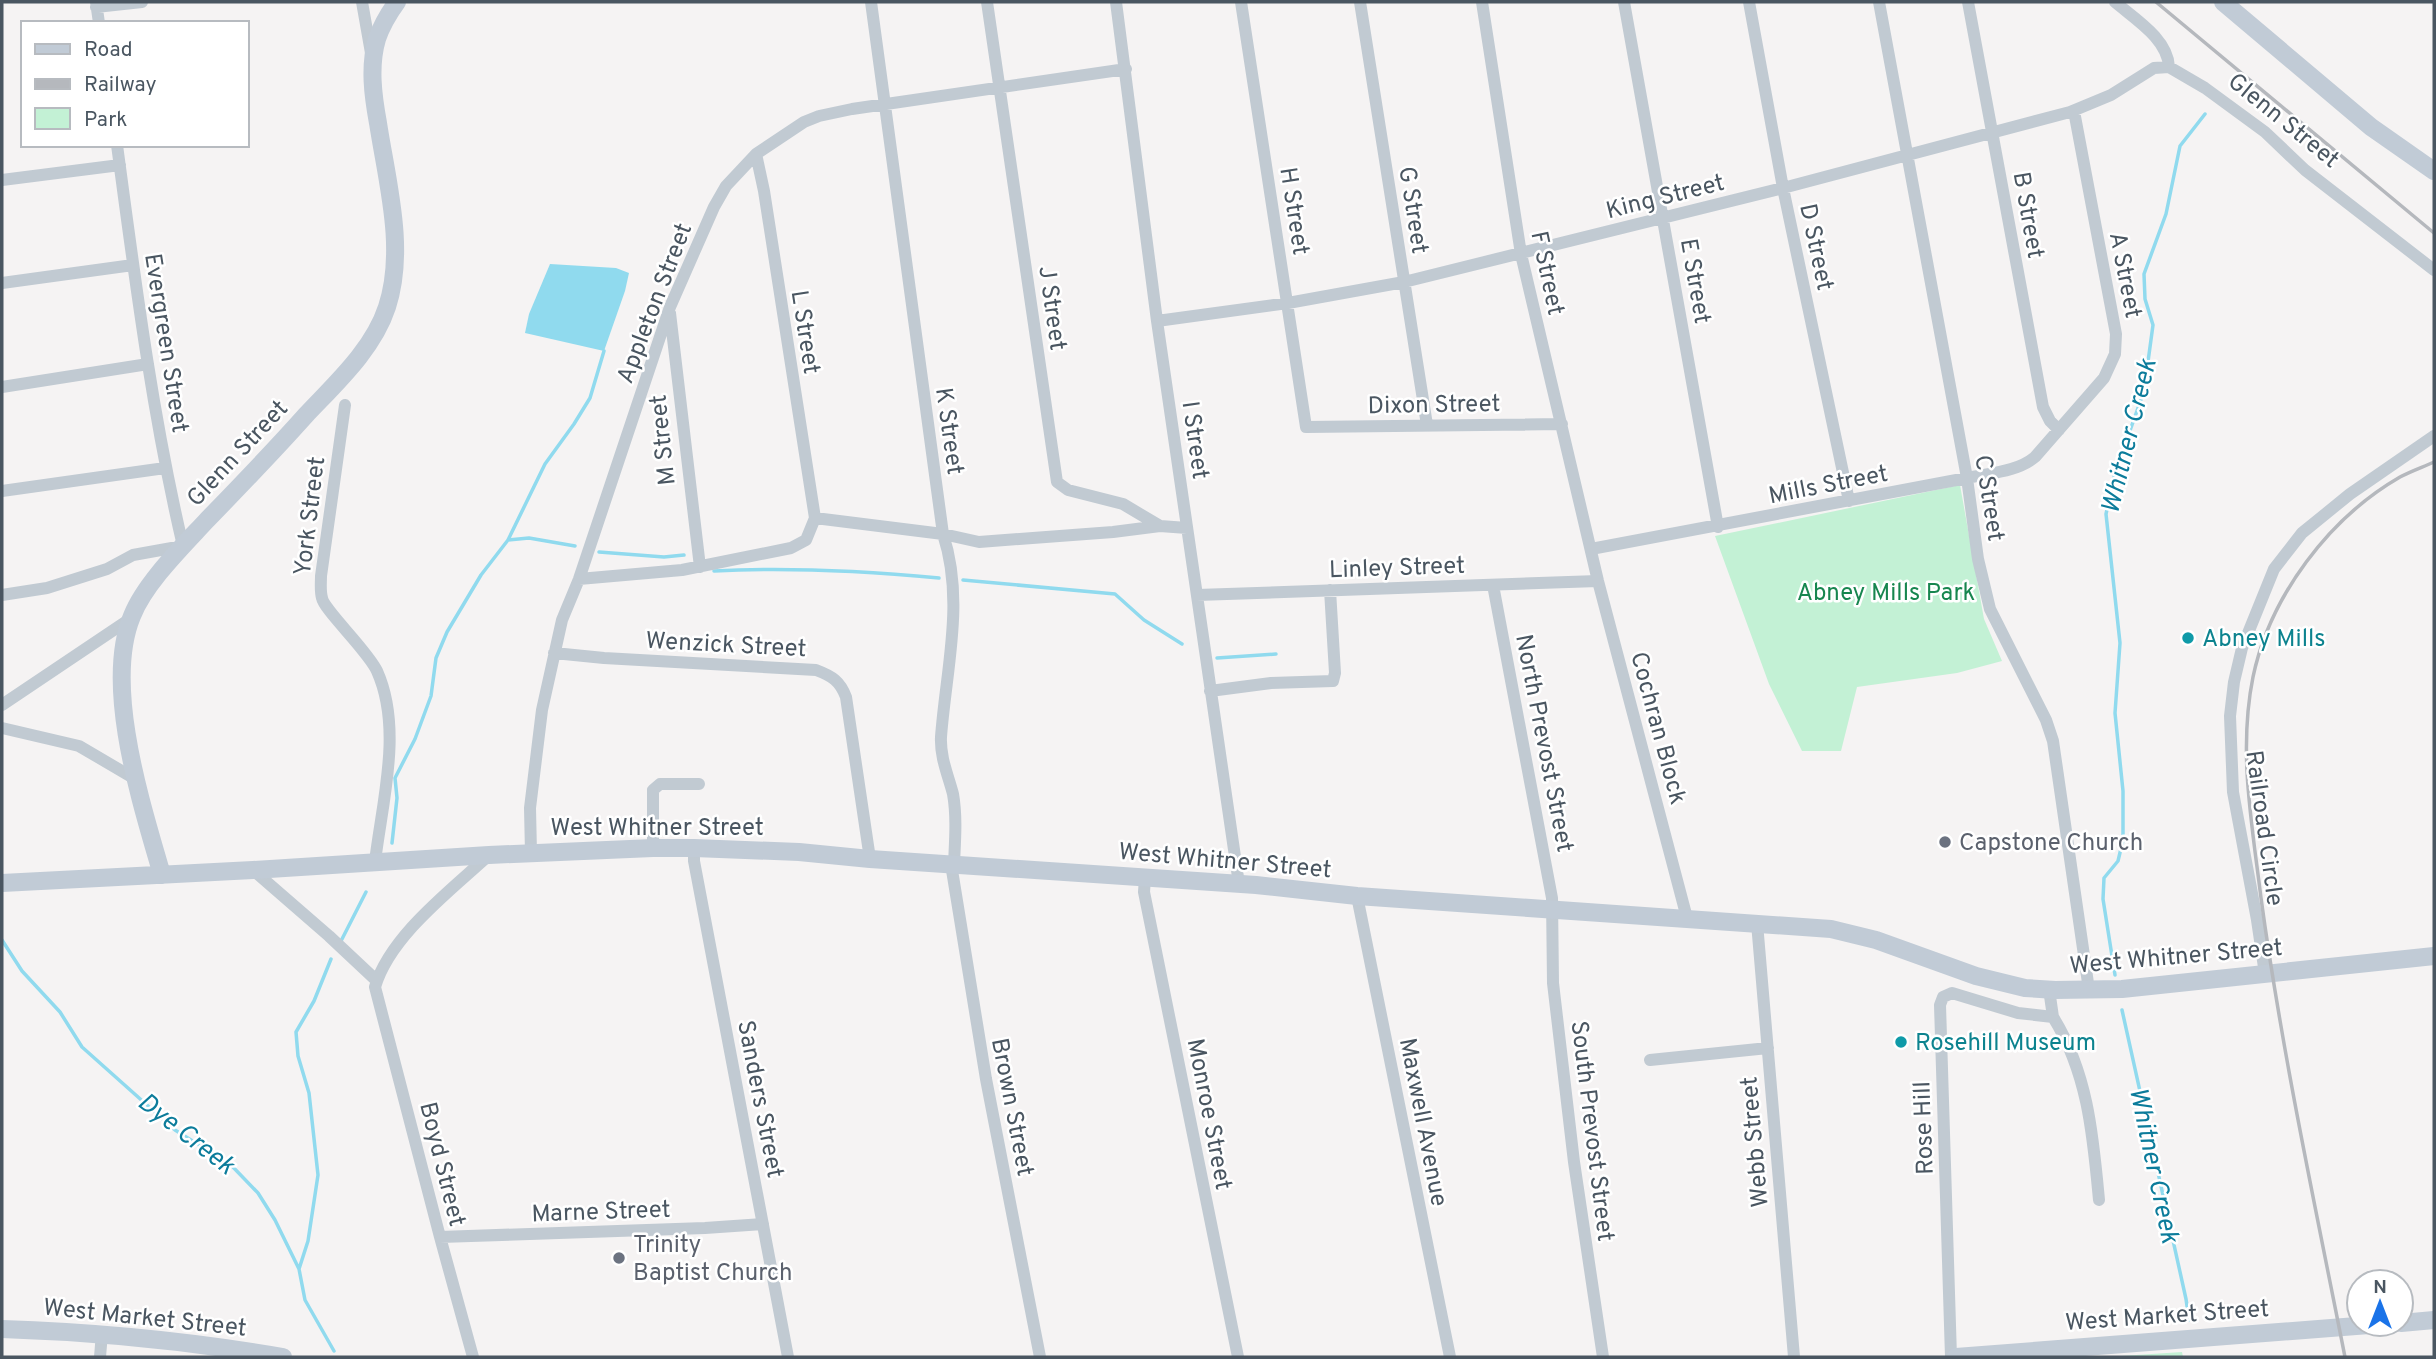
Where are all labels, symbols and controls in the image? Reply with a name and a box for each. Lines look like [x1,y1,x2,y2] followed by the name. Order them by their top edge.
[21,21,248,147] legend
[84,37,133,64] text: Road
[2221,67,2345,176] street label: Glenn Street
[84,72,157,99] text: Railway
[84,107,127,134] text: Park
[1390,164,1434,256] street label: G Street
[1271,165,1315,257] street label: H Street
[1603,169,1728,227] street label: King Street
[2005,170,2049,261] street label: B Street
[1791,201,1839,294] street label: D Street
[611,219,700,388] street label: Appleton Street
[1523,229,1570,318] street label: F Street
[2101,230,2147,321] street label: A Street
[1672,236,1716,326] street label: E Street
[136,251,194,435] street label: Evergreen Street
[1030,264,1072,352] street label: J Street
[783,288,825,376] street label: L Street
[2095,355,2166,517] water label: Whitner Creek
[927,386,969,477] street label: K Street
[1367,390,1501,422] street label: Dixon Street
[644,393,684,487] street label: M Street
[181,395,295,514] street label: Glenn Street
[1174,399,1214,481] street label: I Street
[1966,453,2010,544] street label: C Street
[289,455,333,578] street label: York Street
[1766,460,1891,512] street label: Mills Street
[1329,552,1466,586] street label: Linley Street
[1797,579,1975,609] park label: Abney Mills Park
[2202,625,2326,655] place label: Abney Mills
[645,627,807,665] street label: Wenzick Street
[2180,630,2196,646] marker: Abney Mills
[1507,632,1579,855] street label: North Prevost Street
[1622,649,1692,808] street label: Cochran Block
[2237,749,2289,908] street label: Railroad Circle
[550,814,764,844] street label: West Whitner Street
[1959,829,2143,859] place label: Capstone Church
[1937,834,1953,850] marker: Capstone Church
[1117,838,1333,886] street label: West Whitner Street
[2068,934,2284,982] street label: West Whitner Street
[729,1018,789,1181] street label: Sanders Street
[1563,1019,1619,1243] street label: South Prevost Street
[1915,1029,2096,1059] place label: Rosehill Museum
[1893,1034,1909,1050] marker: Rosehill Museum
[983,1036,1039,1179] street label: Brown Street
[1179,1036,1237,1193] street label: Monroe Street
[1391,1036,1453,1209] street label: Maxwell Avenue
[1735,1075,1777,1209] street label: Webb Street
[1908,1081,1942,1175] street label: Rose Hill
[2120,1085,2185,1247] water label: Whitner Creek
[130,1087,242,1184] water label: Dye Creek
[411,1099,471,1230] street label: Boyd Street
[531,1196,671,1230] street label: Marne Street
[633,1231,793,1289] place label: Trinity Baptist Church
[611,1250,627,1266] marker: Trinity Baptist Church
[2345,1268,2415,1338] north arrow
[2373,1276,2387,1300] text: N
[42,1293,248,1345] street label: West Market Street
[2064,1295,2270,1339] street label: West Market Street

